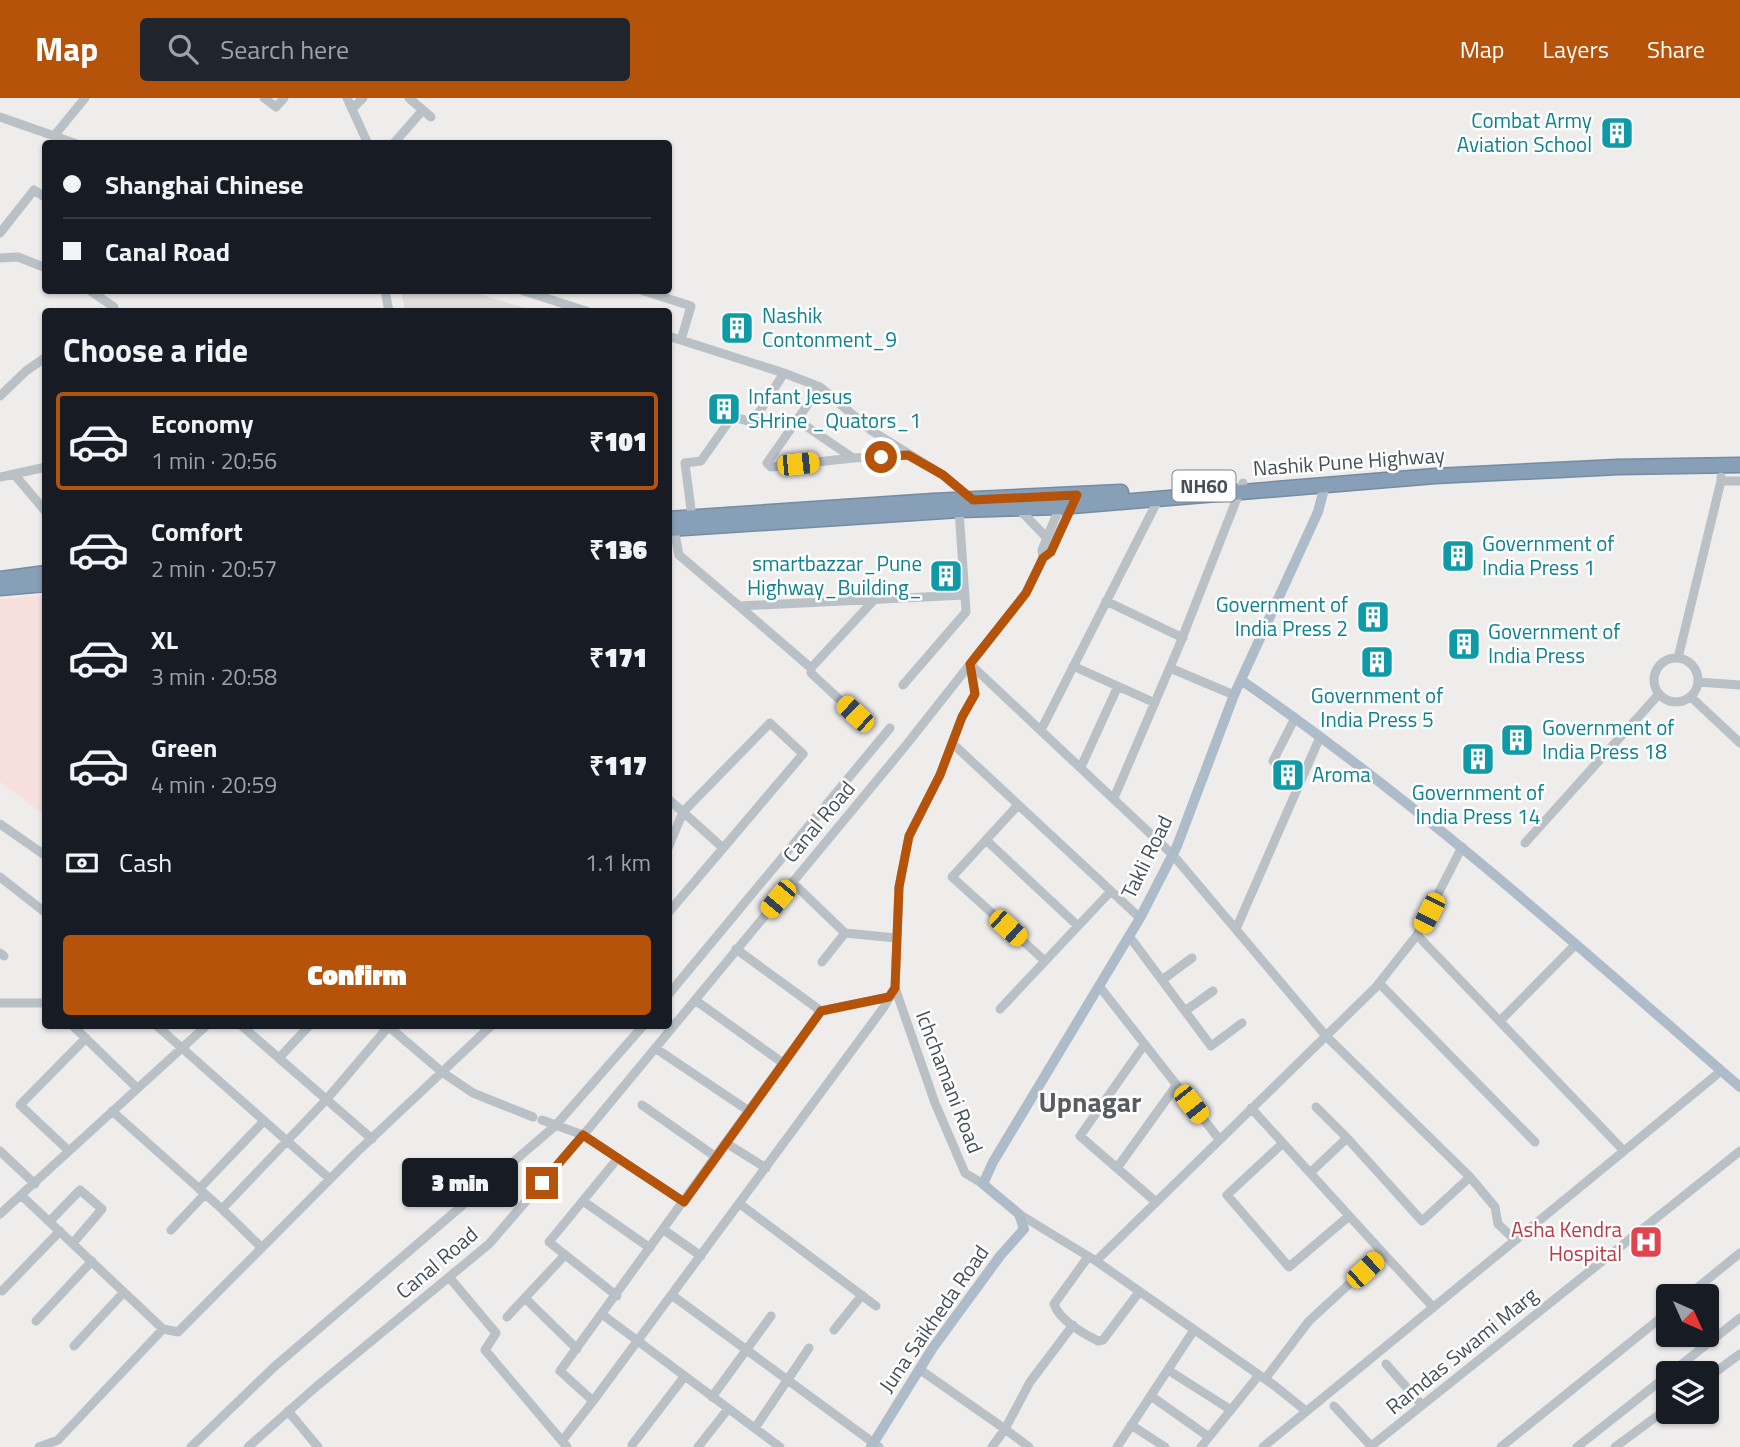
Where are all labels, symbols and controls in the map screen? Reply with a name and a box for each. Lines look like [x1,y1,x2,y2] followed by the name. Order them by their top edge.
[140,18,630,81] search box
[35,24,98,74] text: Map
[164,30,202,68] icon: search
[220,30,349,69] text: Search here
[1460,31,1505,67] text: Map
[1543,31,1609,67] text: Layers
[1647,31,1705,67] text: Share
[1457,104,1592,160] place label: Combat Army Aviation School
[1598,114,1636,152] building icon: Combat Army Aviation School
[105,165,304,204] text: Shanghai Chinese
[105,232,230,271] text: Canal Road
[762,299,897,355] place label: Nashik Contonment_9
[718,309,756,347] building icon: Nashik Contonment_9
[63,326,248,374] text: Choose a ride
[748,380,921,436] place label: Infant Jesus SHrine _Quators_1
[705,390,743,428] building icon: Infant Jesus SHrine _Quators_1
[151,404,253,443] text: Economy
[67,410,130,473] icon: car
[589,422,647,461] text: ₹101
[1252,438,1446,484] street label: Nashik Pune Highway
[865,441,897,473] route start
[151,443,277,478] text: 1 min · 20:56
[777,451,820,477] car
[1172,470,1236,502] road number: NH60
[151,512,243,551] text: Comfort
[67,518,130,581] icon: car
[1482,527,1614,583] place label: Government of India Press 1
[589,530,647,569] text: ₹136
[1439,537,1477,575] building icon: Government of India Press 1
[747,547,922,603] place label: smartbazzar_Pune Highway_Building_
[151,551,277,586] text: 2 min · 20:57
[927,557,965,595] building icon: smartbazzar_Pune Highway_Building_
[1216,588,1348,644] place label: Government of India Press 2
[1354,598,1392,636] building icon: Government of India Press 2
[1488,615,1620,671] place label: Government of India Press
[151,620,178,659] text: XL
[1445,625,1483,663] building icon: Government of India Press
[67,626,130,689] icon: car
[589,638,647,677] text: ₹171
[1358,643,1396,681] building icon: Government of India Press 5
[151,659,277,694] text: 3 min · 20:58
[1311,679,1443,735] place label: Government of India Press 5
[833,692,878,736] car
[1542,711,1674,767] place label: Government of India Press 18
[1498,721,1536,759] building icon: Government of India Press 18
[151,728,217,767] text: Green
[67,734,130,797] icon: car
[1459,740,1497,778] building icon: Government of India Press 14
[589,746,647,785] text: ₹117
[1269,756,1307,794] building icon: Aroma
[1312,758,1371,790] place label: Aroma
[151,767,277,802] text: 4 min · 20:59
[774,773,862,869] street label: Canal Road
[1412,776,1544,832] place label: Government of India Press 14
[1112,809,1180,904] street label: Takli Road
[119,843,172,882] text: Cash
[63,844,101,882] icon: cash
[585,845,651,880] text: 1.1 km
[757,876,800,922] car
[1411,890,1448,936] car
[986,906,1031,950] car
[63,935,651,1015] button: Confirm
[908,1006,992,1158] street label: Ichchamani Road
[1039,1080,1141,1123] district label: Upnagar
[1170,1081,1213,1127] car
[402,1158,518,1208] callout: 3 min
[431,1165,489,1200] text: 3 min
[526,1167,558,1199] route end
[1511,1213,1622,1269] place label: Asha Kendra Hospital
[388,1218,484,1306] street label: Canal Road
[1627,1223,1665,1261] hospital icon: Asha Kendra Hospital
[870,1238,996,1399] street label: Juna Saikheda Road
[1343,1248,1388,1292] car
[1378,1279,1544,1422] street label: Ramdas Swami Marg
[1656,1284,1718,1348] north arrow
[1656,1284,1719,1424] map controls
[1656,1361,1719,1424] button: layers

